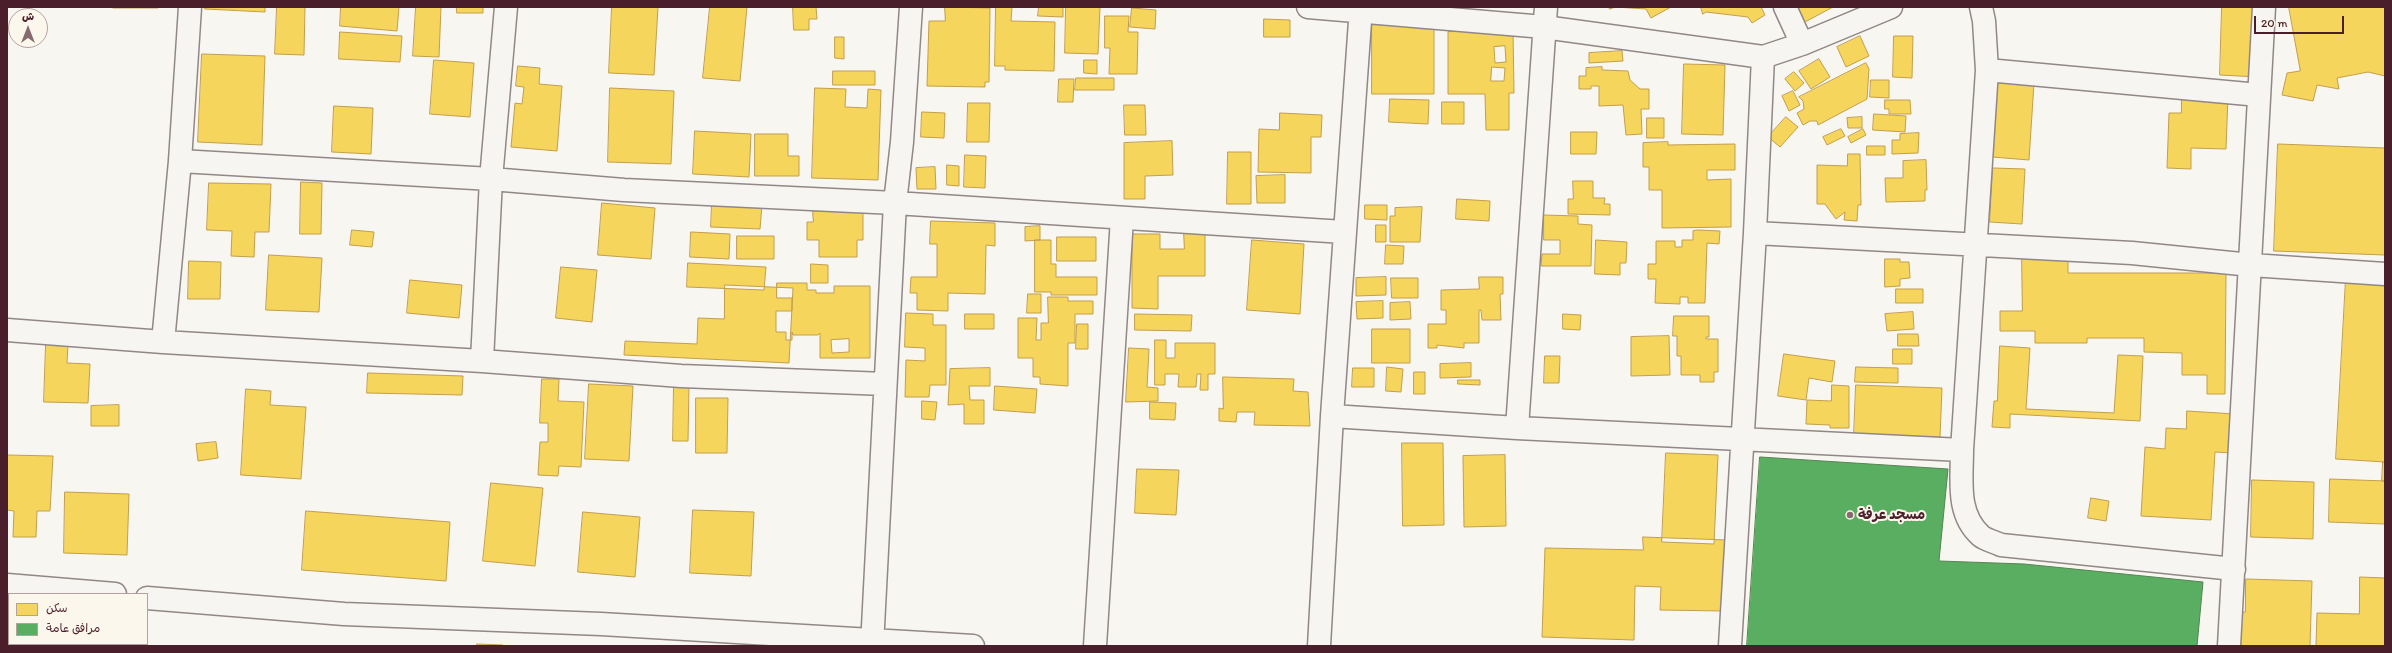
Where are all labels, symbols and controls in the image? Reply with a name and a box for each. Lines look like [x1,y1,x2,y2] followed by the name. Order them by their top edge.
[8,8,48,48] north arrow
[2256,8,2346,34] scale bar
[22,10,34,23] text: ش
[2261,16,2288,30] text: 20 m
[1858,507,1925,523] place label: مسجد عرفة
[1845,510,1855,520] marker: مسجد عرفة
[8,593,148,645] legend
[46,601,68,615] text: سكن
[46,621,100,635] text: مرافق عامة

